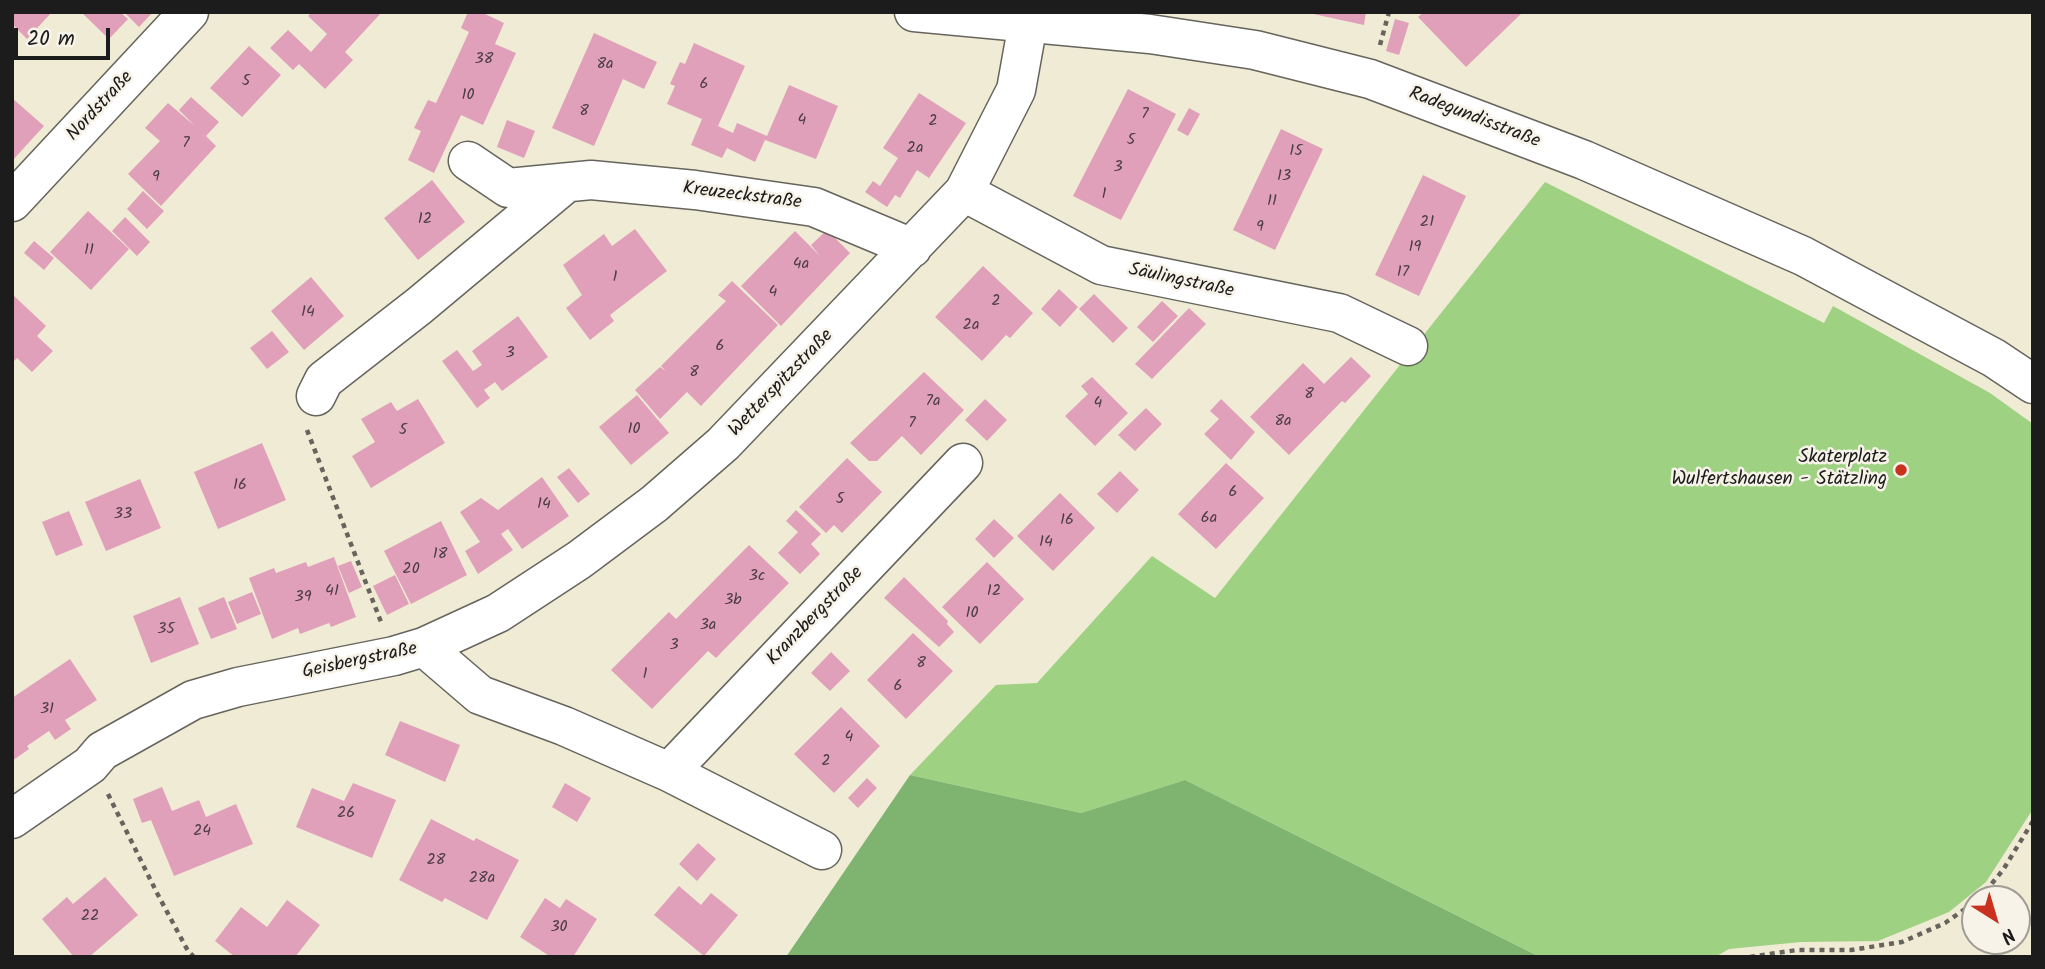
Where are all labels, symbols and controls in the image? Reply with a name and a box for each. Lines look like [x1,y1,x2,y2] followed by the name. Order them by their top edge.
[18,14,114,58] scale bar
[27,23,75,56] text: 20 m
[475,50,493,70] house number: 38
[596,55,614,75] house number: 8a
[63,67,139,147] street label: Nordstraße
[242,72,250,92] house number: 5
[700,75,708,95] house number: 6
[1405,83,1543,155] street label: Radegundisstraße
[461,86,475,106] house number: 10
[579,102,589,122] house number: 8
[1141,105,1149,125] house number: 7
[798,111,806,131] house number: 4
[928,112,938,132] house number: 2
[1127,131,1135,151] house number: 5
[182,134,190,154] house number: 7
[907,139,923,159] house number: 2a
[1289,142,1303,162] house number: 15
[1113,158,1123,178] house number: 3
[1277,167,1291,187] house number: 13
[152,168,160,188] house number: 9
[681,178,803,216] street label: Kreuzeckstraße
[1101,185,1107,205] house number: 1
[1267,192,1277,212] house number: 11
[418,210,432,230] house number: 12
[1420,213,1434,233] house number: 21
[1256,218,1264,238] house number: 9
[1409,238,1421,258] house number: 19
[84,241,94,261] house number: 11
[793,255,809,275] house number: 4a
[1126,260,1236,304] street label: Säulingstraße
[1397,263,1409,283] house number: 17
[612,268,618,288] house number: 1
[769,283,777,303] house number: 4
[991,292,1001,312] house number: 2
[301,303,315,323] house number: 14
[963,316,979,336] house number: 2a
[725,325,839,443] street label: Wetterspitzstraße
[716,337,724,357] house number: 6
[505,344,515,364] house number: 3
[689,363,699,383] house number: 8
[1304,385,1314,405] house number: 8
[926,392,940,412] house number: 7a
[1094,394,1102,414] house number: 4
[1274,412,1292,432] house number: 8a
[908,414,916,434] house number: 7
[627,420,641,440] house number: 10
[399,421,407,441] house number: 5
[1672,448,1887,492] place label: Skaterplatz Wulfertshausen - Stätzling
[1893,462,1909,478] marker: Skaterplatz Wulfertshausen - Stätzling
[233,476,247,496] house number: 16
[1229,483,1237,503] house number: 6
[836,490,844,510] house number: 5
[537,495,551,515] house number: 14
[114,505,132,525] house number: 33
[1201,509,1217,529] house number: 6a
[1060,511,1074,531] house number: 16
[1039,533,1053,553] house number: 14
[433,545,447,565] house number: 18
[402,560,420,580] house number: 20
[763,563,869,671] street label: Kranzbergstraße
[749,567,765,587] house number: 3c
[325,582,339,602] house number: 41
[987,582,1001,602] house number: 12
[295,588,311,608] house number: 39
[724,591,742,611] house number: 3b
[965,604,979,624] house number: 10
[700,616,716,636] house number: 3a
[157,620,175,640] house number: 35
[669,636,679,656] house number: 3
[300,639,420,685] street label: Geisbergstraße
[916,654,926,674] house number: 8
[642,665,648,685] house number: 1
[894,677,902,697] house number: 6
[40,700,54,720] house number: 31
[845,728,853,748] house number: 4
[821,752,831,772] house number: 2
[337,804,355,824] house number: 26
[193,822,211,842] house number: 24
[427,851,445,871] house number: 28
[469,869,495,889] house number: 28a
[1961,885,2031,955] north arrow
[81,907,99,927] house number: 22
[550,918,568,938] house number: 30
[1994,920,2021,951] text: N

